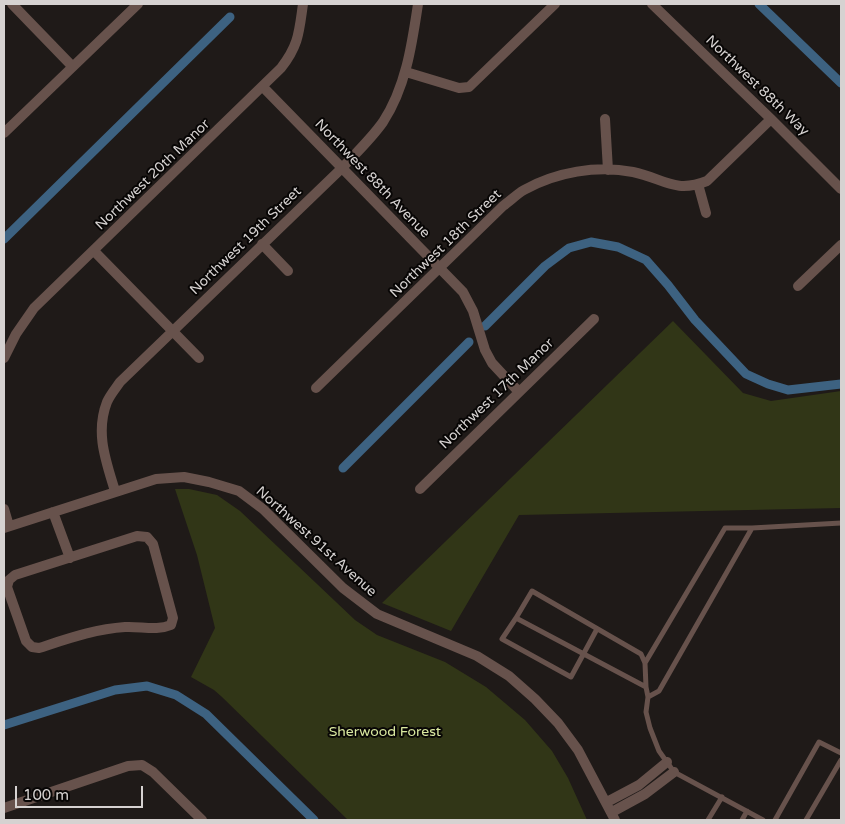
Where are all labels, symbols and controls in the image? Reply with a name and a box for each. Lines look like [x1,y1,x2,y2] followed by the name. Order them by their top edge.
[702,32,812,140] street label: Northwest 88th Way
[92,116,214,234] street label: Northwest 20th Manor
[311,116,433,242] street label: Northwest 88th Avenue
[187,183,305,299] street label: Northwest 19th Street
[387,186,505,302] street label: Northwest 18th Street
[436,335,558,453] street label: Northwest 17th Manor
[252,483,380,601] street label: Northwest 91st Avenue
[329,724,441,740] park label: Sherwood Forest
[18,776,145,808] scale bar
[23,786,69,804] text: 100 m

